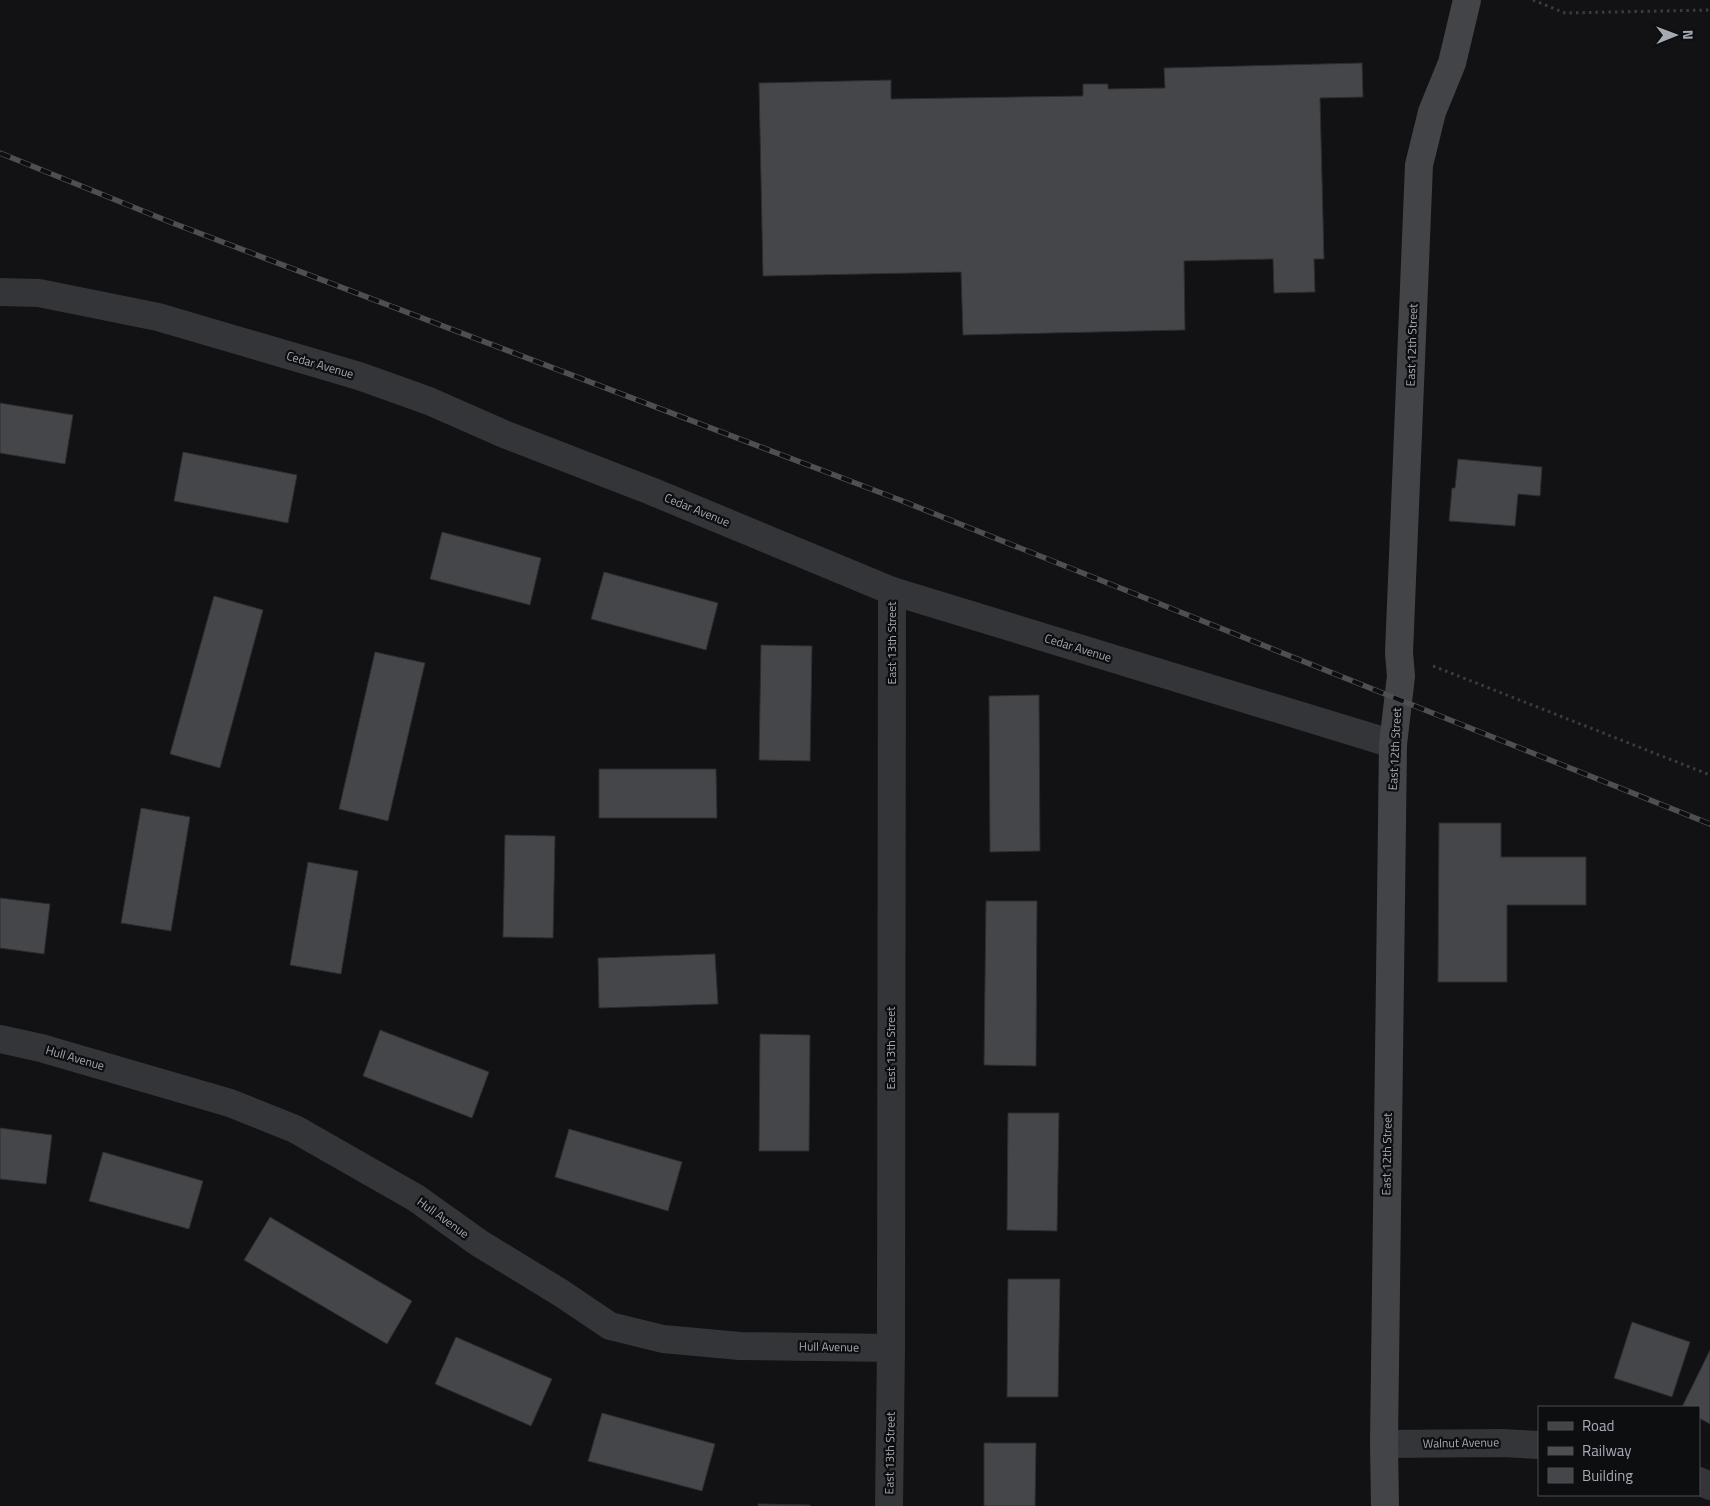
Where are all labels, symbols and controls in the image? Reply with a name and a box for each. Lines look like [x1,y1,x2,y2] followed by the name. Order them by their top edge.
[1650,10,1700,60] north arrow
[1678,30,1699,40] text: N
[1401,303,1422,387] street label: East 12th Street
[284,346,356,383] street label: Cedar Avenue
[662,488,733,531] street label: Cedar Avenue
[882,601,901,684] street label: East 13th Street
[1042,628,1114,667] street label: Cedar Avenue
[1383,706,1406,791] street label: East 12th Street
[881,1006,900,1089] street label: East 13th Street
[44,1040,107,1075] street label: Hull Avenue
[1376,1112,1397,1196] street label: East 12th Street
[413,1192,473,1243] street label: Hull Avenue
[799,1336,859,1357] street label: Hull Avenue
[1538,1406,1700,1496] legend
[879,1411,900,1495] street label: East 13th Street
[1582,1414,1614,1437] text: Road
[1423,1432,1499,1453] street label: Walnut Avenue
[1582,1439,1632,1462] text: Railway
[1582,1464,1633,1487] text: Building

